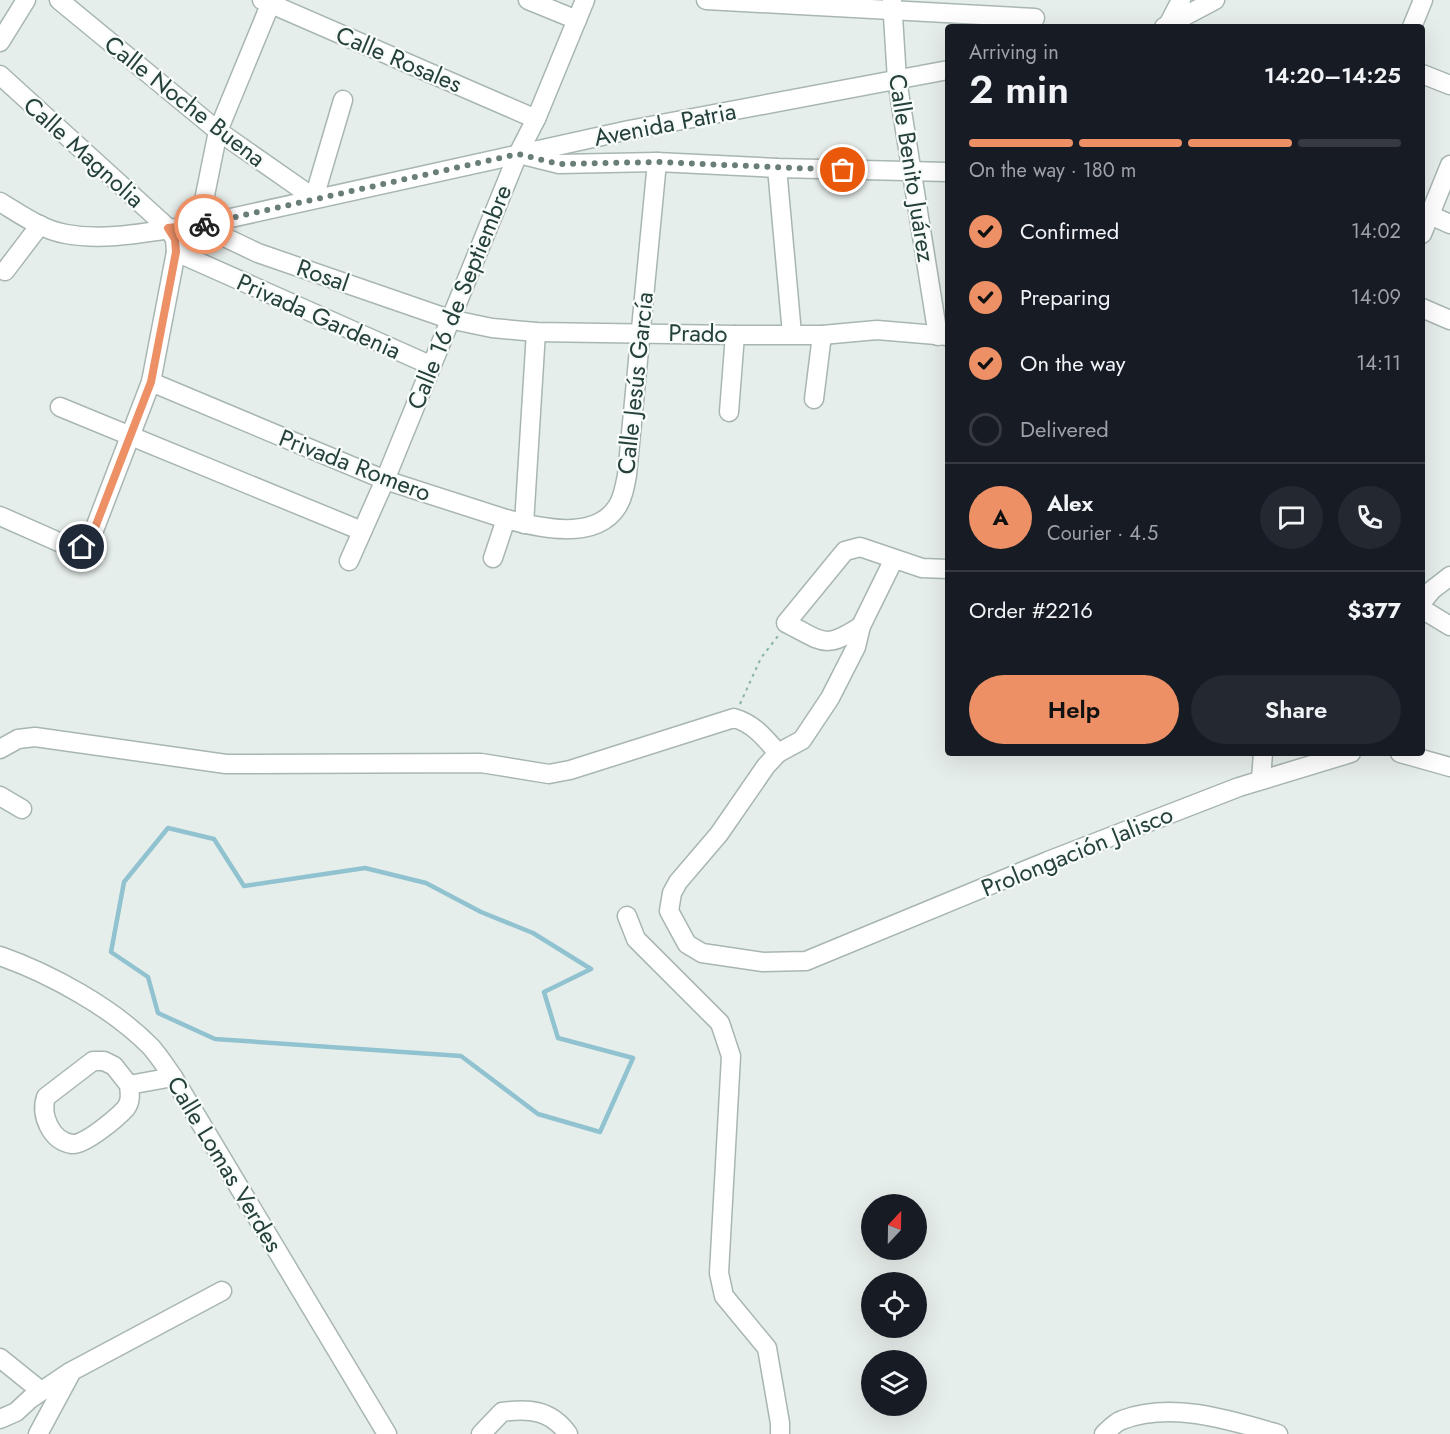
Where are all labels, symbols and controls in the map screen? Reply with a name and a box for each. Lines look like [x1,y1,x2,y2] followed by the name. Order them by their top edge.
[331,17,467,101] street label: Calle Rosales
[97,27,273,175] street label: Calle Noche Buena
[969,38,1059,67] text: Arriving in
[1264,59,1401,91] text: 14:20–14:25
[969,61,1069,118] text: 2 min
[880,71,944,265] street label: Calle Benito Juárez
[16,88,152,216] street label: Calle Magnolia
[591,93,739,155] street label: Avenida Patria
[817,144,868,195] pin
[826,153,859,186] icon: bag
[969,156,1136,185] text: On the way · 180 m
[398,179,520,415] street label: Calle 16 de Septiembre
[174,194,234,254] courier
[188,208,221,241] icon: bike
[969,215,1002,248] icon: check
[1020,215,1119,247] text: Confirmed
[1351,217,1401,246] text: 14:02
[292,250,354,300] street label: Rosal
[231,264,407,368] street label: Privada Gardenia
[969,281,1002,314] icon: check
[1020,281,1111,313] text: Preparing
[1351,283,1401,312] text: 14:09
[608,290,662,476] street label: Calle Jesús García
[668,315,728,351] street label: Prado
[969,347,1002,380] icon: check
[1020,347,1125,379] text: On the way
[1356,349,1401,378] text: 14:11
[1020,413,1109,445] text: Delivered
[274,420,436,510] street label: Privada Romero
[1260,486,1323,549] button: chat
[1338,486,1401,549] button: phone
[1047,487,1093,519] text: Alex
[992,501,1009,533] text: A
[1047,519,1158,548] text: Courier · 4.5
[56,521,107,572] pin
[65,530,98,563] icon: home
[969,594,1093,626] text: Order #2216
[1347,594,1401,626] text: $377
[969,675,1179,744] button: Help
[1191,675,1401,744] button: Share
[976,797,1178,905] street label: Prolongación Jalisco
[159,1069,291,1259] street label: Calle Lomas Verdes
[861,1194,927,1260] north arrow
[861,1194,927,1416] map controls
[861,1272,927,1338] button: locate
[861,1350,927,1416] button: layers

